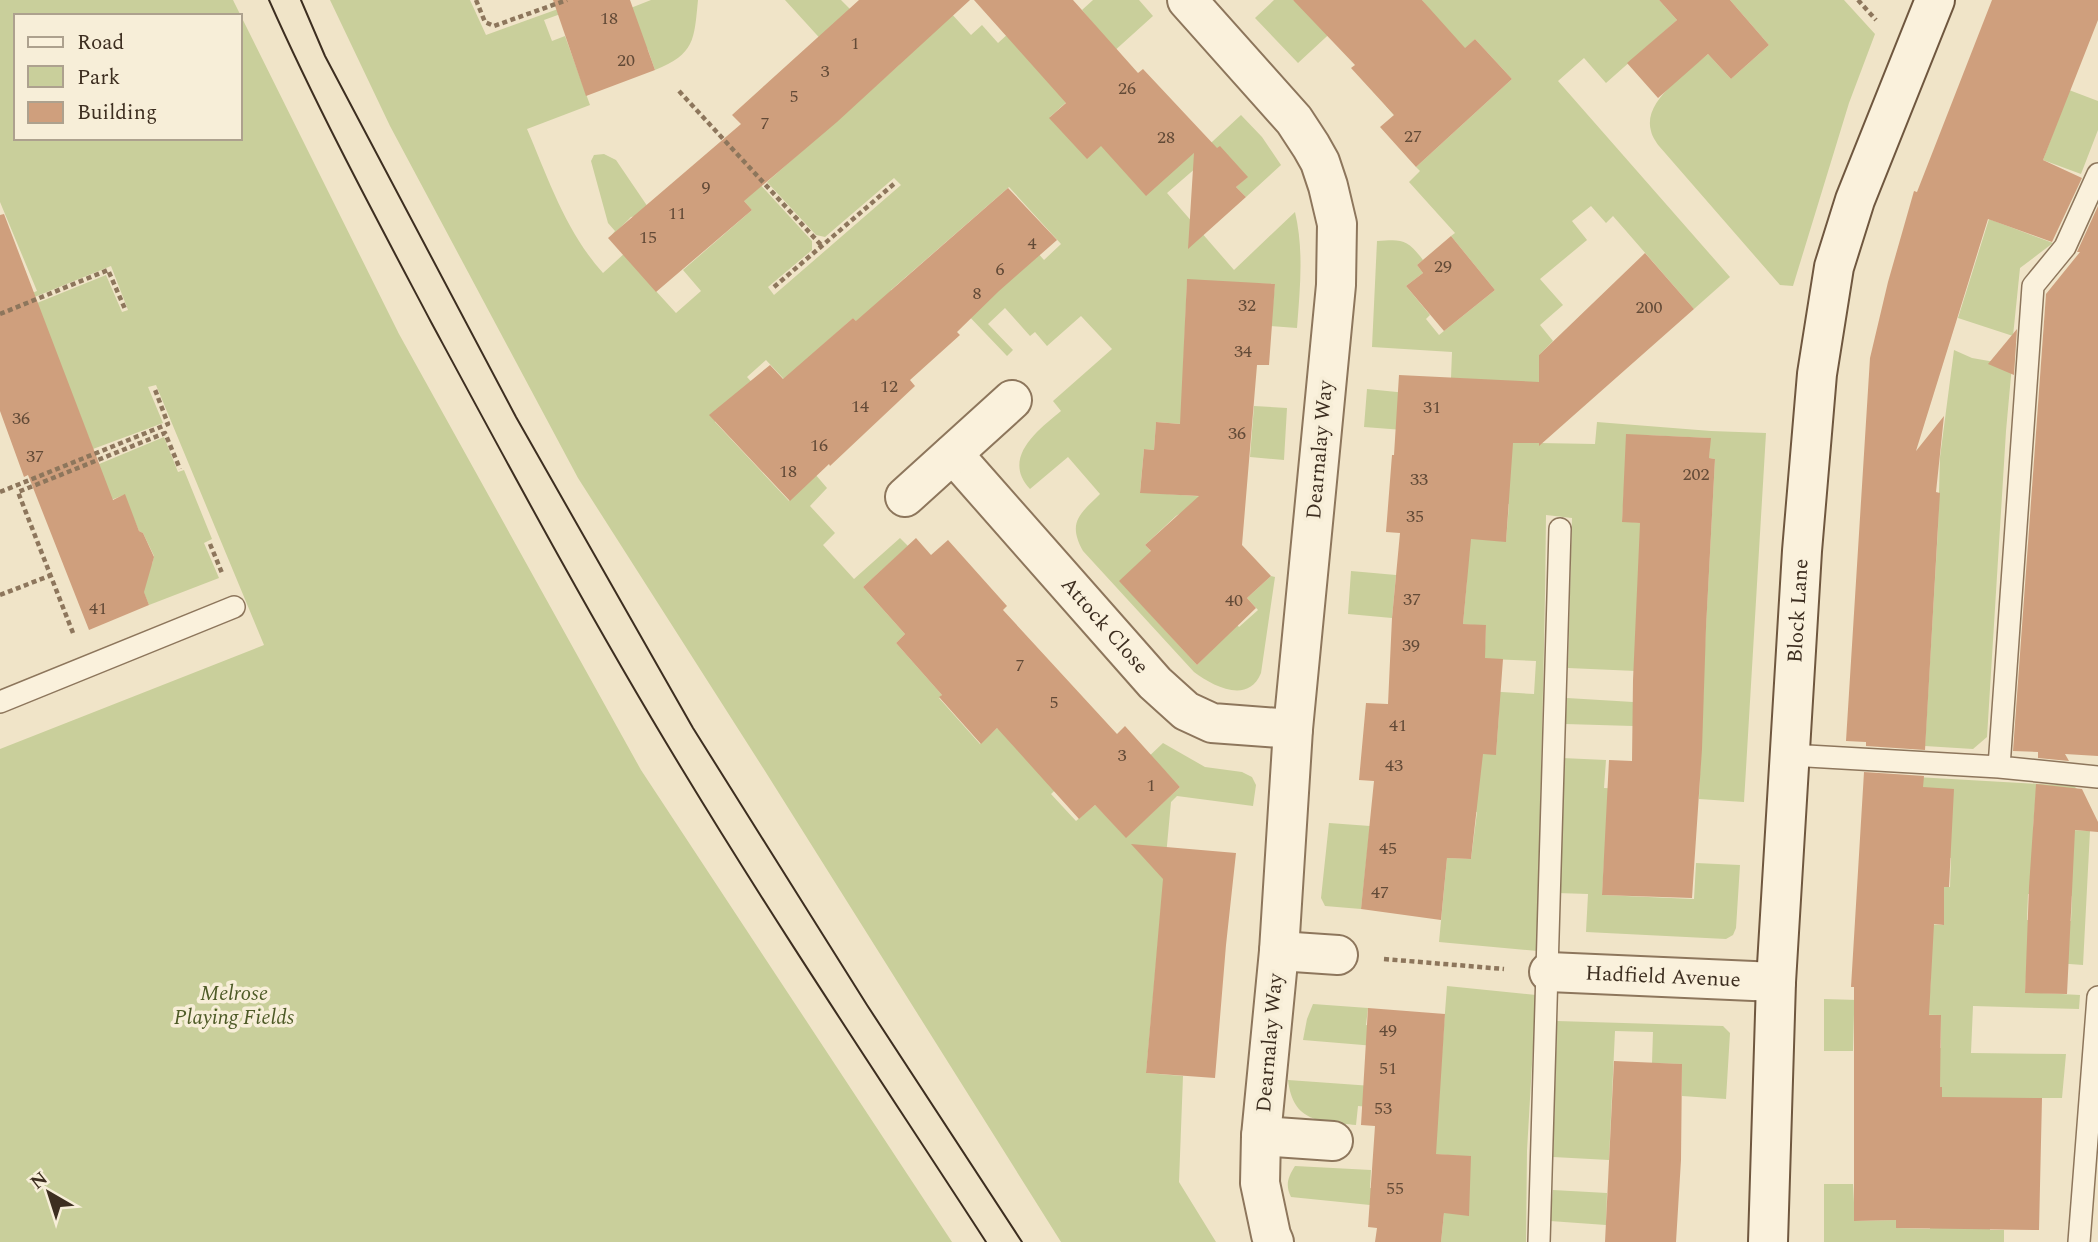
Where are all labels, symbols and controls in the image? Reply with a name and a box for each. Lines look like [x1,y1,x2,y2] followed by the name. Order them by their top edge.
[600,5,618,32] house number: 18
[14,14,242,140] legend
[77,27,124,59] text: Road
[851,30,860,57] house number: 1
[617,47,635,74] house number: 20
[821,58,830,85] house number: 3
[77,62,121,94] text: Park
[1118,75,1136,102] house number: 26
[790,83,799,110] house number: 5
[77,97,157,129] text: Building
[761,110,770,137] house number: 7
[1404,123,1422,150] house number: 27
[1157,124,1175,151] house number: 28
[702,174,711,201] house number: 9
[668,200,686,227] house number: 11
[639,224,657,251] house number: 15
[1028,230,1037,257] house number: 4
[1434,253,1452,280] house number: 29
[996,256,1005,283] house number: 6
[973,280,982,307] house number: 8
[1238,292,1256,319] house number: 32
[1636,294,1663,321] house number: 200
[1234,338,1252,365] house number: 34
[880,373,898,400] house number: 12
[1298,378,1342,521] street label: Dearnalay Way
[851,393,869,420] house number: 14
[1423,394,1441,421] house number: 31
[12,405,30,432] house number: 36
[1228,420,1246,447] house number: 36
[810,432,828,459] house number: 16
[26,443,44,470] house number: 37
[779,458,797,485] house number: 18
[1683,461,1710,488] house number: 202
[1410,466,1428,493] house number: 33
[1406,503,1424,530] house number: 35
[1779,558,1818,664] street label: Block Lane
[1053,570,1156,682] street label: Attock Close
[1403,586,1421,613] house number: 37
[1225,587,1243,614] house number: 40
[89,595,107,622] house number: 41
[1402,632,1420,659] house number: 39
[1016,652,1025,679] house number: 7
[1050,689,1059,716] house number: 5
[1389,712,1407,739] house number: 41
[1118,742,1127,769] house number: 3
[1385,752,1403,779] house number: 43
[1147,772,1156,799] house number: 1
[1379,835,1397,862] house number: 45
[1371,879,1389,906] house number: 47
[1584,958,1741,996] street label: Hadfield Avenue
[1248,971,1292,1114] street label: Dearnalay Way
[174,978,295,1034] park label: Melrose Playing Fields
[1379,1017,1397,1044] house number: 49
[1379,1055,1397,1082] house number: 51
[1374,1095,1392,1122] house number: 53
[14,1158,84,1228] north arrow
[24,1165,54,1197] text: N
[1386,1175,1404,1202] house number: 55

